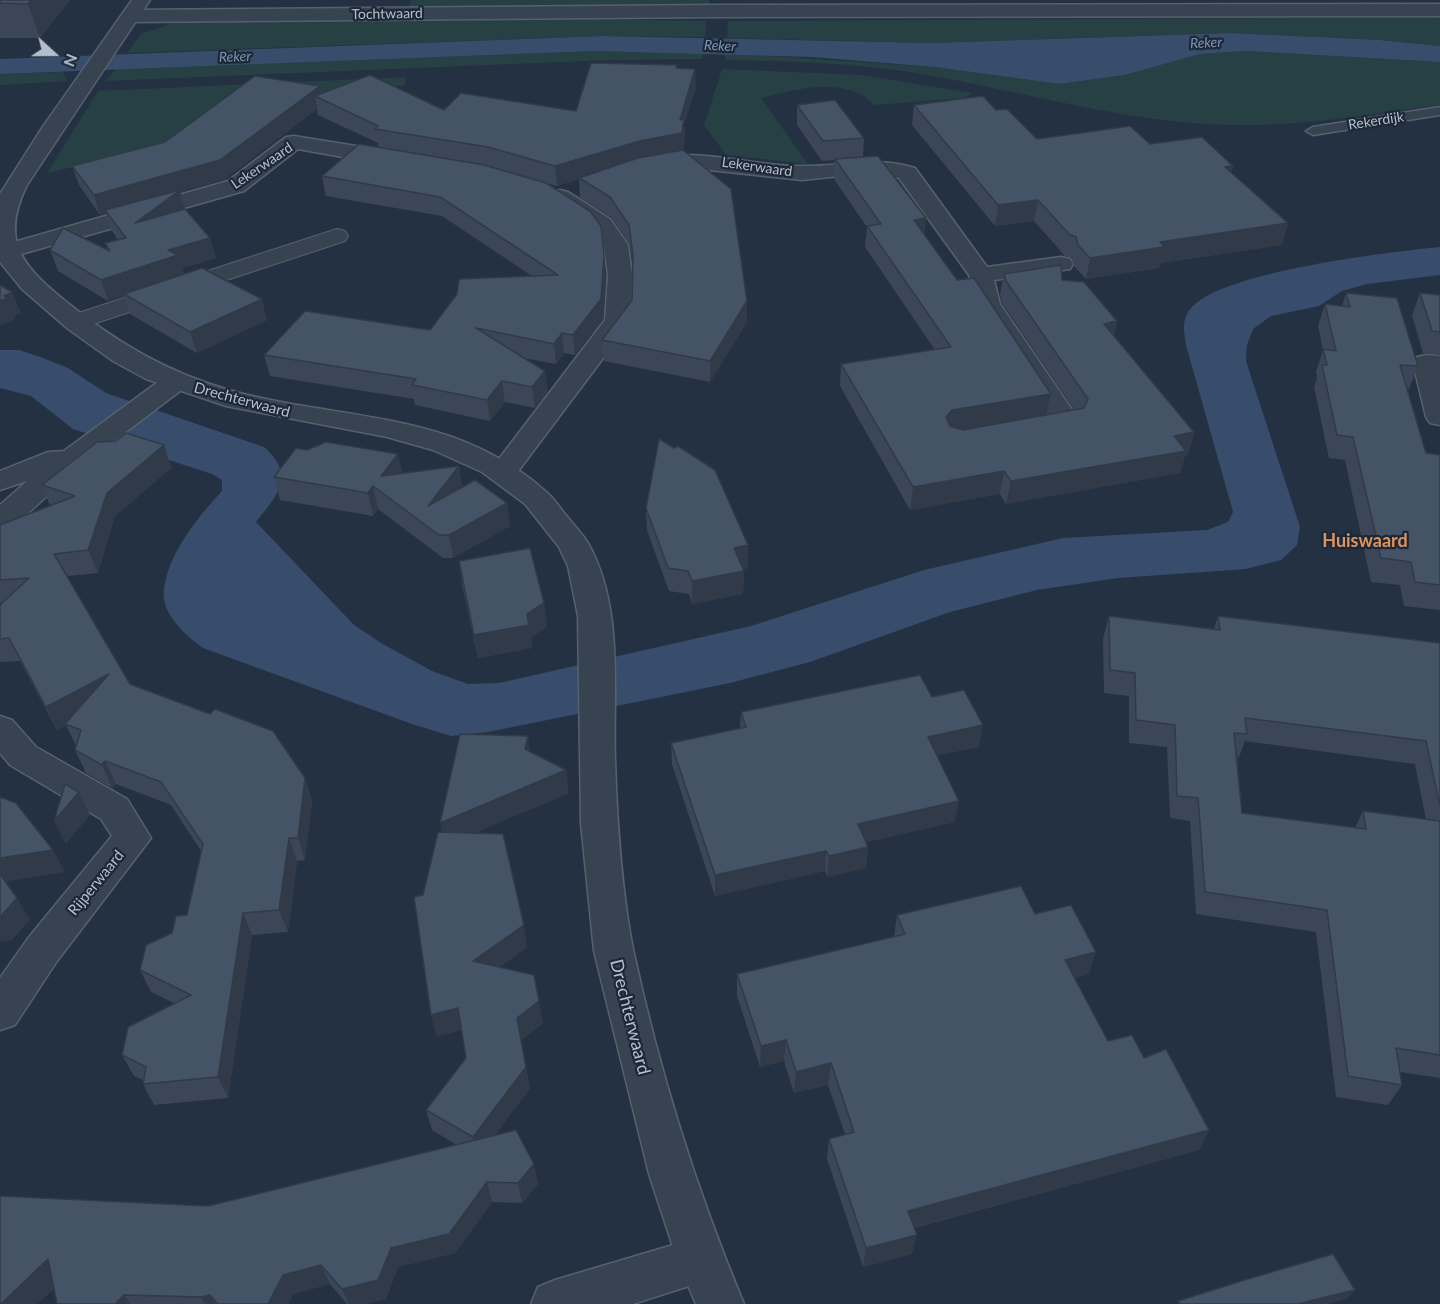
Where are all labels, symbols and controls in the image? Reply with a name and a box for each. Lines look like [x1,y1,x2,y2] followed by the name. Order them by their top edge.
[351,5,423,23] street label: Tochtwaard
[24,24,84,84] north arrow
[1189,34,1223,52] water label: Reker
[703,37,737,55] water label: Reker
[219,48,251,66] water label: Reker
[60,51,82,70] text: N
[1347,108,1405,134] street label: Rekerdijk
[228,139,296,193] street label: Lekerwaard
[721,154,793,180] street label: Lekerwaard
[192,379,292,421] street label: Drechterwaard
[1322,530,1408,552] district label: Huiswaard
[64,847,128,919] street label: Rijperwaard
[605,957,655,1077] street label: Drechterwaard

